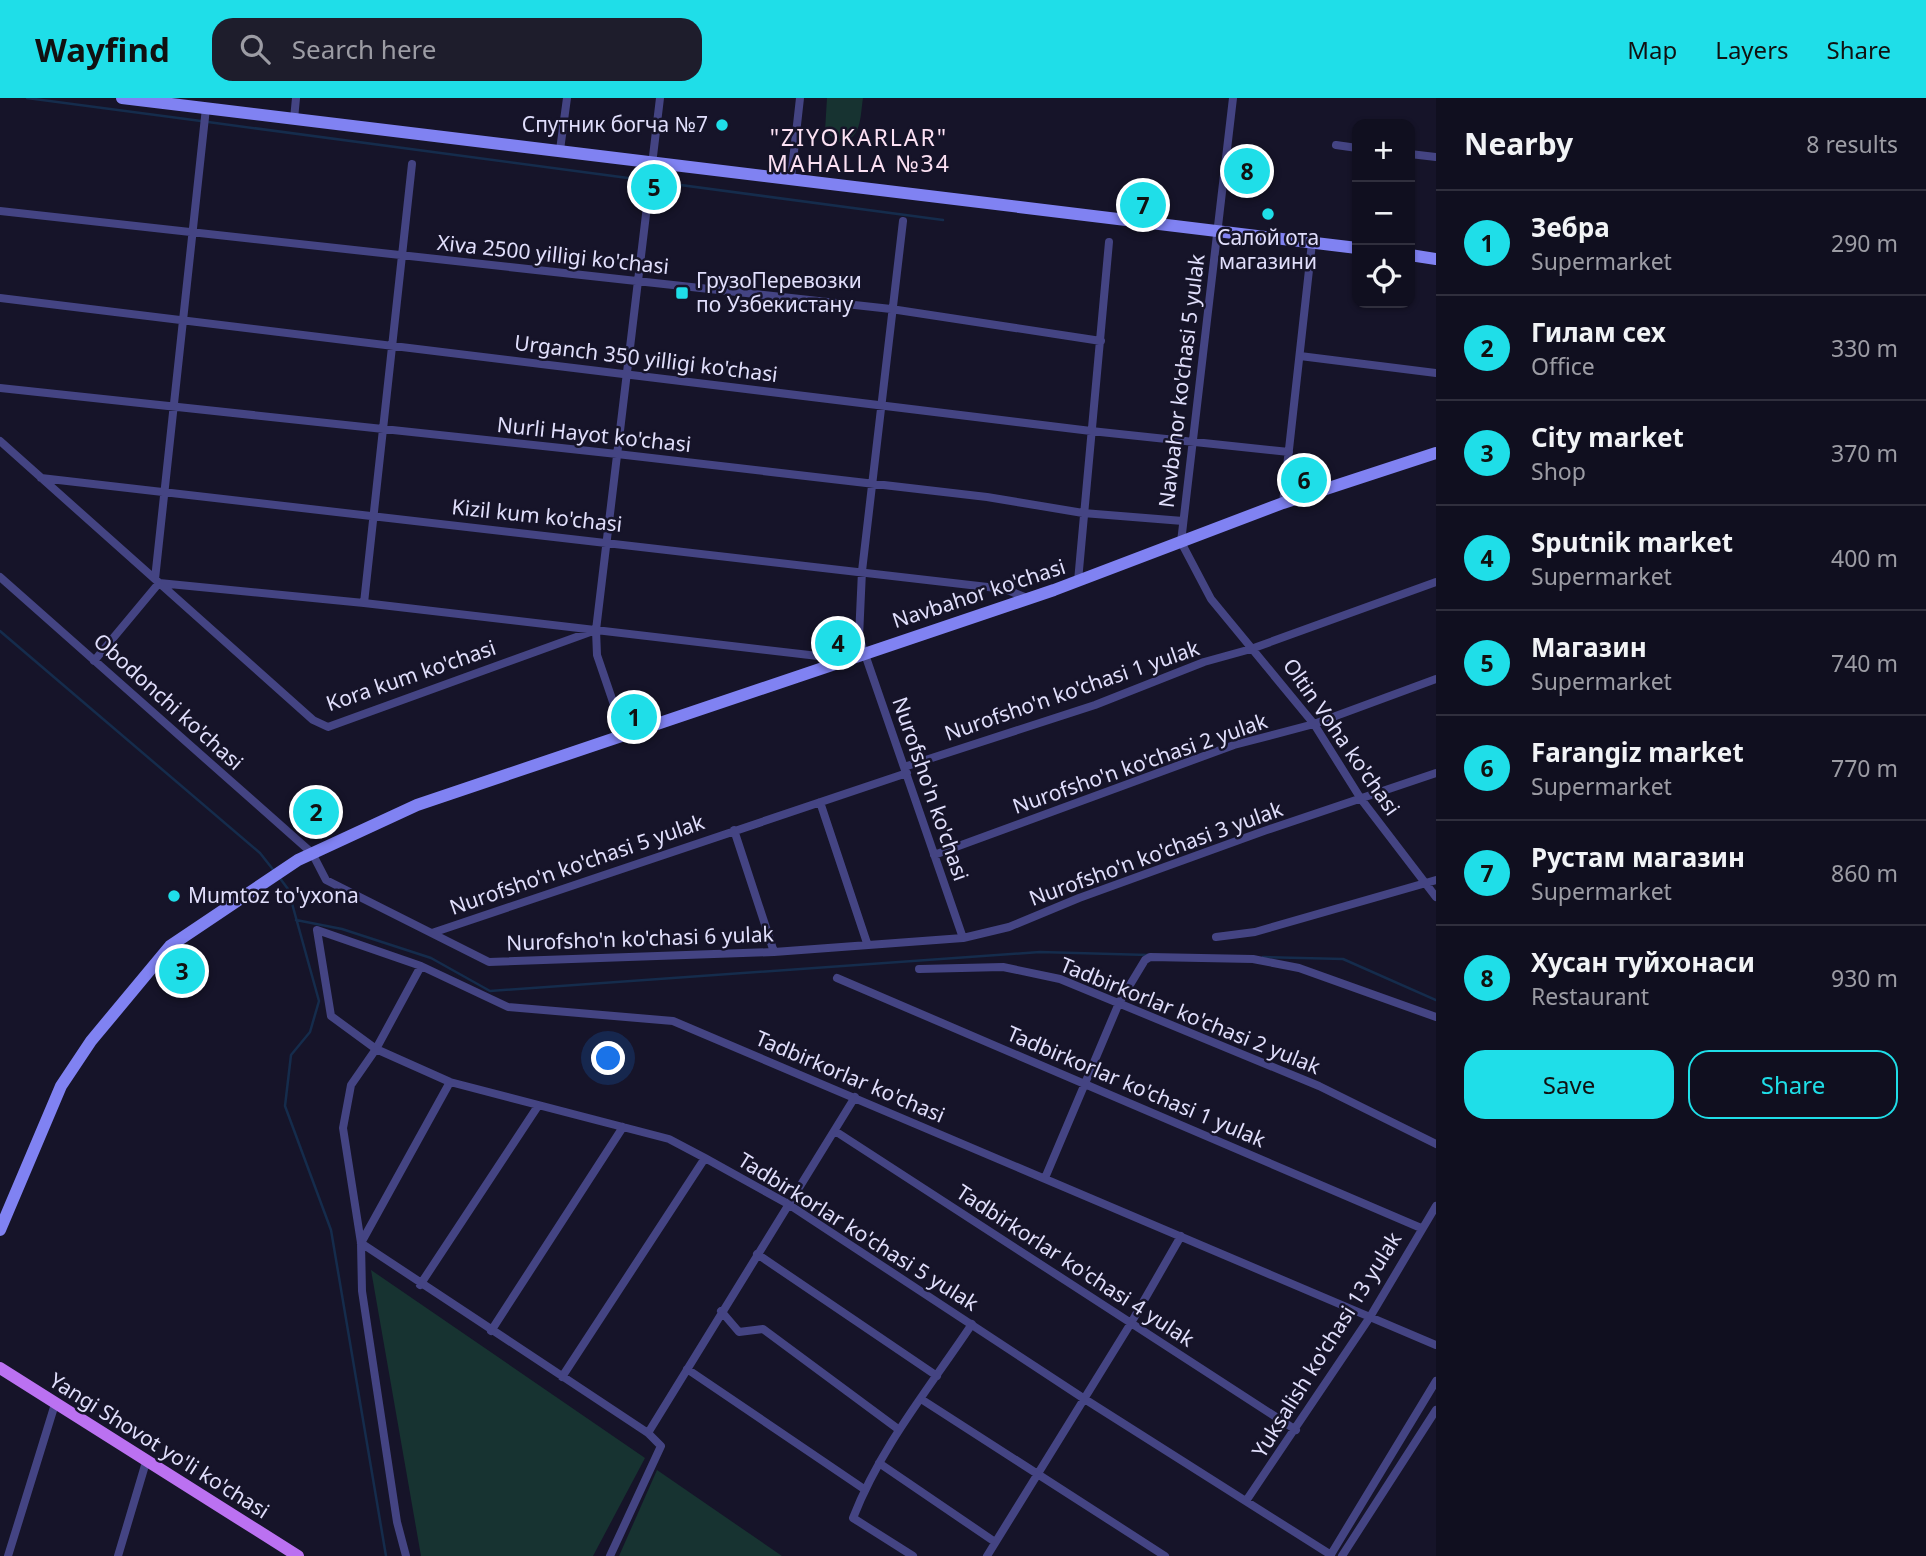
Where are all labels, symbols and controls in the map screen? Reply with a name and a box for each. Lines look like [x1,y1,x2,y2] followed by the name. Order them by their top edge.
[212,18,702,81] search box
[35,27,170,72] text: Wayfind
[236,30,274,68] icon: search
[292,31,436,67] text: Search here
[1627,33,1677,66] text: Map
[1715,33,1789,66] text: Layers
[1827,33,1891,66] text: Share
[522,110,708,138] place label: Спутник богча №7
[714,117,730,133] marker: Спутник богча №7
[1352,119,1415,308] map controls
[1352,119,1415,182] button: +
[767,121,951,179] district label: "ZIYOKARLAR" MAHALLA №34
[1464,123,1573,164] text: Nearby
[1806,128,1898,160] text: 8 results
[1224,145,1270,197] pin: 8
[631,161,677,213] pin: 5
[1120,179,1166,231] pin: 7
[1352,182,1415,245] button: −
[1260,206,1276,222] marker: Салой ота магазини
[1531,209,1610,245] text: Зебра
[1217,223,1319,275] place label: Салой ота магазини
[1480,227,1494,259] text: 1
[1831,227,1898,259] text: 290 m
[436,228,670,280] street label: Xiva 2500 yilligi ko'chasi
[1352,245,1415,308] button: locate
[1531,245,1672,277] text: Supermarket
[1152,252,1211,509] street label: Navbahor ko'chasi 5 yulak
[696,266,862,318] place label: ГрузоПеревозки по Узбекистану
[674,285,690,301] marker: ГрузоПеревозки по Узбекистану
[1531,314,1666,350] text: Гилам сех
[513,328,779,388] street label: Urganch 350 yilligi ko'chasi
[1480,332,1494,364] text: 2
[1831,332,1898,364] text: 330 m
[1531,350,1595,382] text: Office
[496,410,693,458] street label: Nurli Hayot ko'chasi
[1531,419,1684,455] text: City market
[1480,437,1494,469] text: 3
[1831,437,1898,469] text: 370 m
[1281,454,1327,506] pin: 6
[1531,455,1586,487] text: Shop
[450,492,624,538] street label: Kizil kum ko'chasi
[1531,524,1733,560] text: Sputnik market
[1480,542,1494,574] text: 4
[1831,542,1898,574] text: 400 m
[889,552,1069,634] street label: Navbahor ko'chasi
[1531,560,1672,592] text: Supermarket
[815,617,861,669] pin: 4
[88,627,249,776] street label: Obodonchi ko'chasi
[1531,629,1647,665] text: Магазин
[322,633,499,717] street label: Kora kum ko'chasi
[941,633,1204,747] street label: Nurofsho'n ko'chasi 1 yulak
[1480,647,1494,679] text: 5
[1831,647,1898,679] text: 740 m
[1277,652,1407,821] street label: Oltin Voha ko'chasi
[1531,665,1672,697] text: Supermarket
[611,691,657,743] pin: 1
[886,693,976,884] street label: Nurofsho'n ko'chasi
[1009,706,1272,820] street label: Nurofsho'n ko'chasi 2 yulak
[1531,734,1744,770] text: Farangiz market
[1480,752,1494,784] text: 6
[1831,752,1898,784] text: 770 m
[1531,770,1672,802] text: Supermarket
[293,786,339,838] pin: 2
[1025,794,1287,912] street label: Nurofsho'n ko'chasi 3 yulak
[446,807,709,921] street label: Nurofsho'n ko'chasi 5 yulak
[1531,839,1745,875] text: Рустам магазин
[1480,857,1494,889] text: 7
[1831,857,1898,889] text: 860 m
[1531,875,1672,907] text: Supermarket
[188,881,359,909] place label: Mumtoz to'yxona
[166,888,182,904] marker: Mumtoz to'yxona
[506,919,775,957] street label: Nurofsho'n ko'chasi 6 yulak
[1531,944,1755,980] text: Хусан туйхонаси
[159,945,205,997] pin: 3
[1056,950,1325,1080] street label: Tadbirkorlar ko'chasi 2 yulak
[1480,962,1494,994] text: 8
[1831,962,1898,994] text: 930 m
[1531,980,1649,1012] text: Restaurant
[1003,1019,1271,1154] street label: Tadbirkorlar ko'chasi 1 yulak
[751,1024,949,1129] street label: Tadbirkorlar ko'chasi
[591,1041,625,1075] your location
[1464,1050,1674,1119] button: Save
[1688,1050,1898,1119] button: Share
[733,1146,985,1317] street label: Tadbirkorlar ko'chasi 5 yulak
[951,1178,1200,1353] street label: Tadbirkorlar ko'chasi 4 yulak
[1245,1226,1408,1463] street label: Yuksalish ko'chasi 13 yulak
[44,1366,275,1524] street label: Yangi Shovot yo'li ko'chasi

